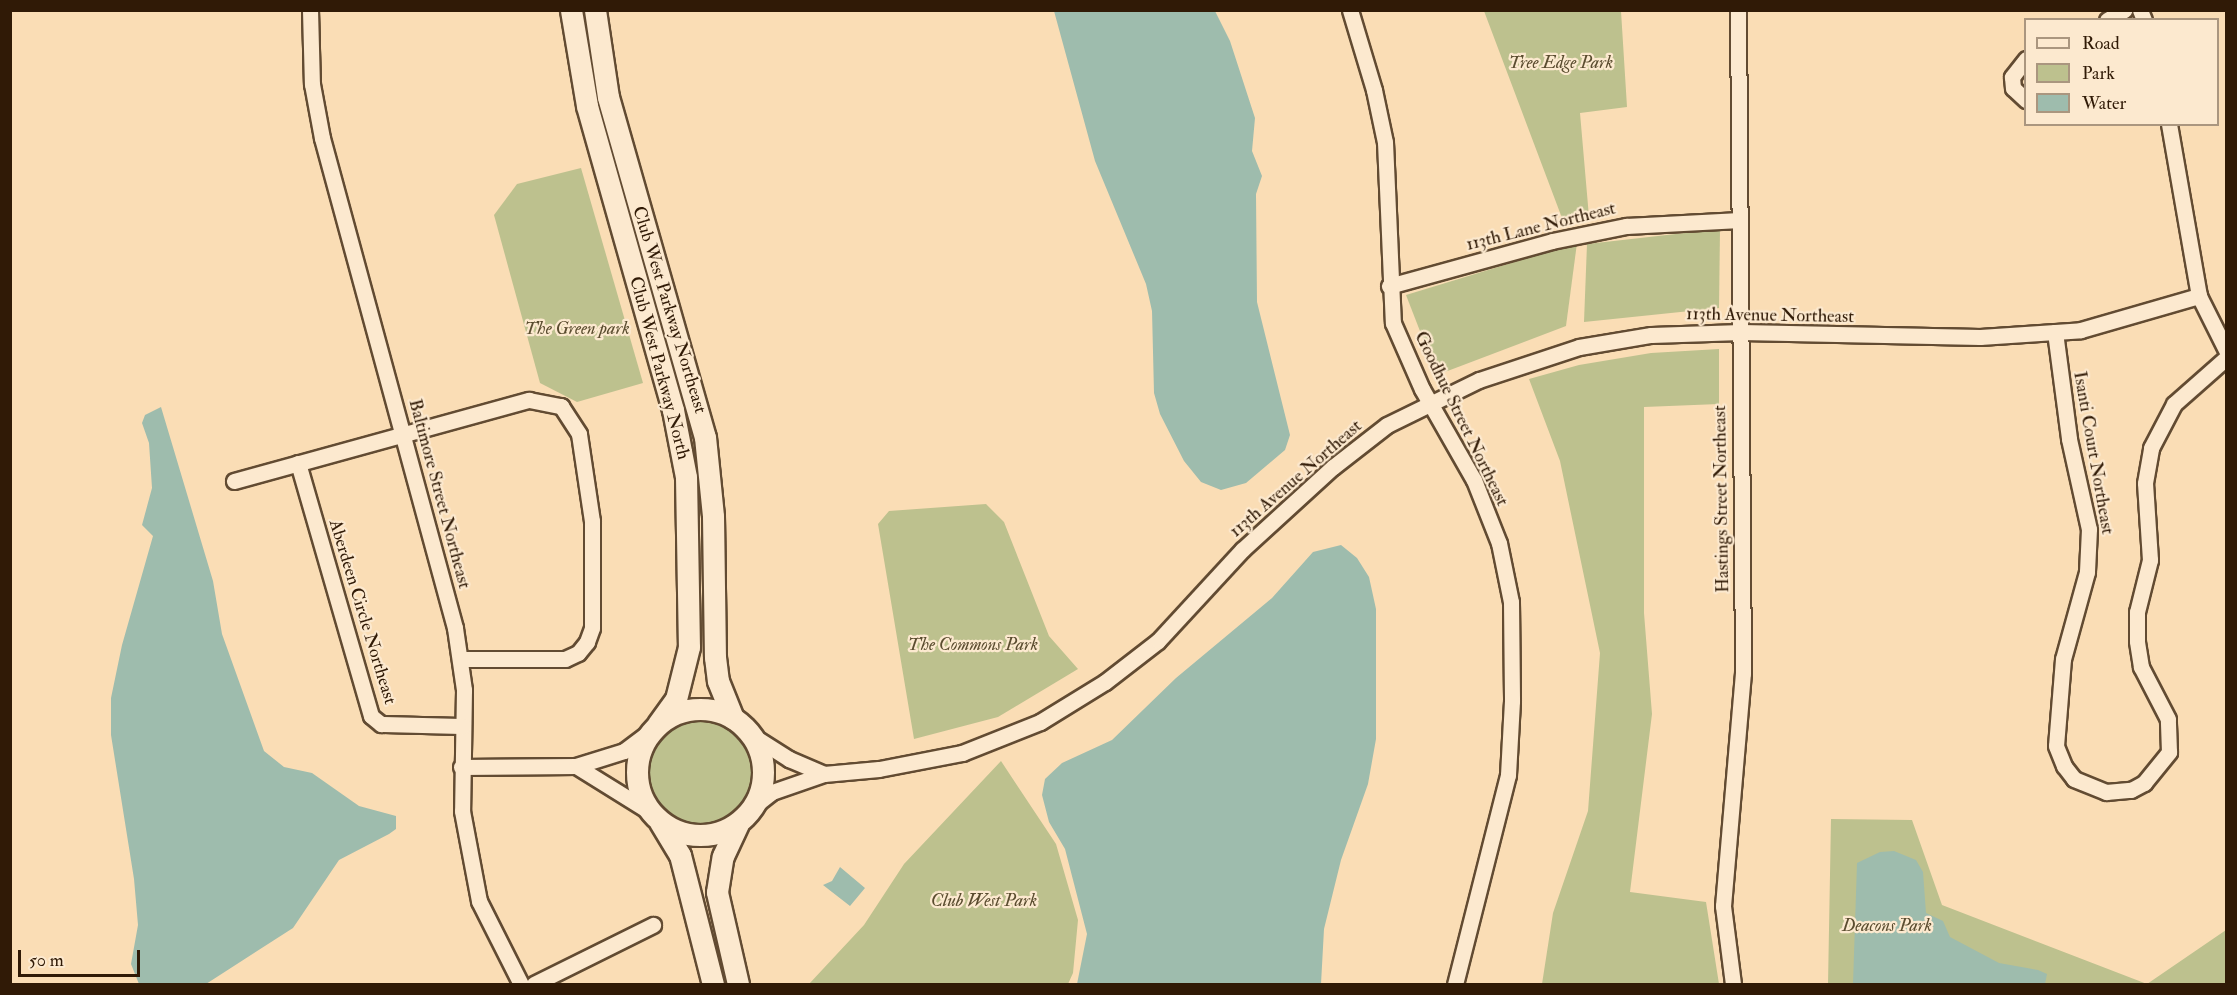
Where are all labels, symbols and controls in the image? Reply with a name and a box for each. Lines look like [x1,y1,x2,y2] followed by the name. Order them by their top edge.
[2024,18,2219,126] legend
[2082,32,2120,55] text: Road
[1509,52,1613,74] park label: Tree Edge Park
[2082,62,2115,85] text: Park
[2082,92,2126,115] text: Water
[1464,198,1618,256] street label: 113th Lane Northeast
[627,204,711,416] street label: Club West Parkway Northeast
[624,274,694,462] street label: Club West Parkway North
[1686,304,1854,328] street label: 113th Avenue Northeast
[524,318,630,340] park label: The Green park
[1409,328,1513,510] street label: Goodhue Street Northeast
[2068,370,2118,536] street label: Isanti Court Northeast
[403,397,475,591] street label: Baltimore Street Northeast
[1710,405,1734,593] street label: Hastings Street Northeast
[1226,416,1366,542] street label: 113th Avenue Northeast
[324,517,400,707] street label: Aberdeen Circle Northeast
[908,634,1038,656] park label: The Commons Park
[931,890,1037,912] park label: Club West Park
[1842,915,1932,937] park label: Deacons Park
[21,938,142,976] scale bar
[29,949,64,972] text: 50 m

